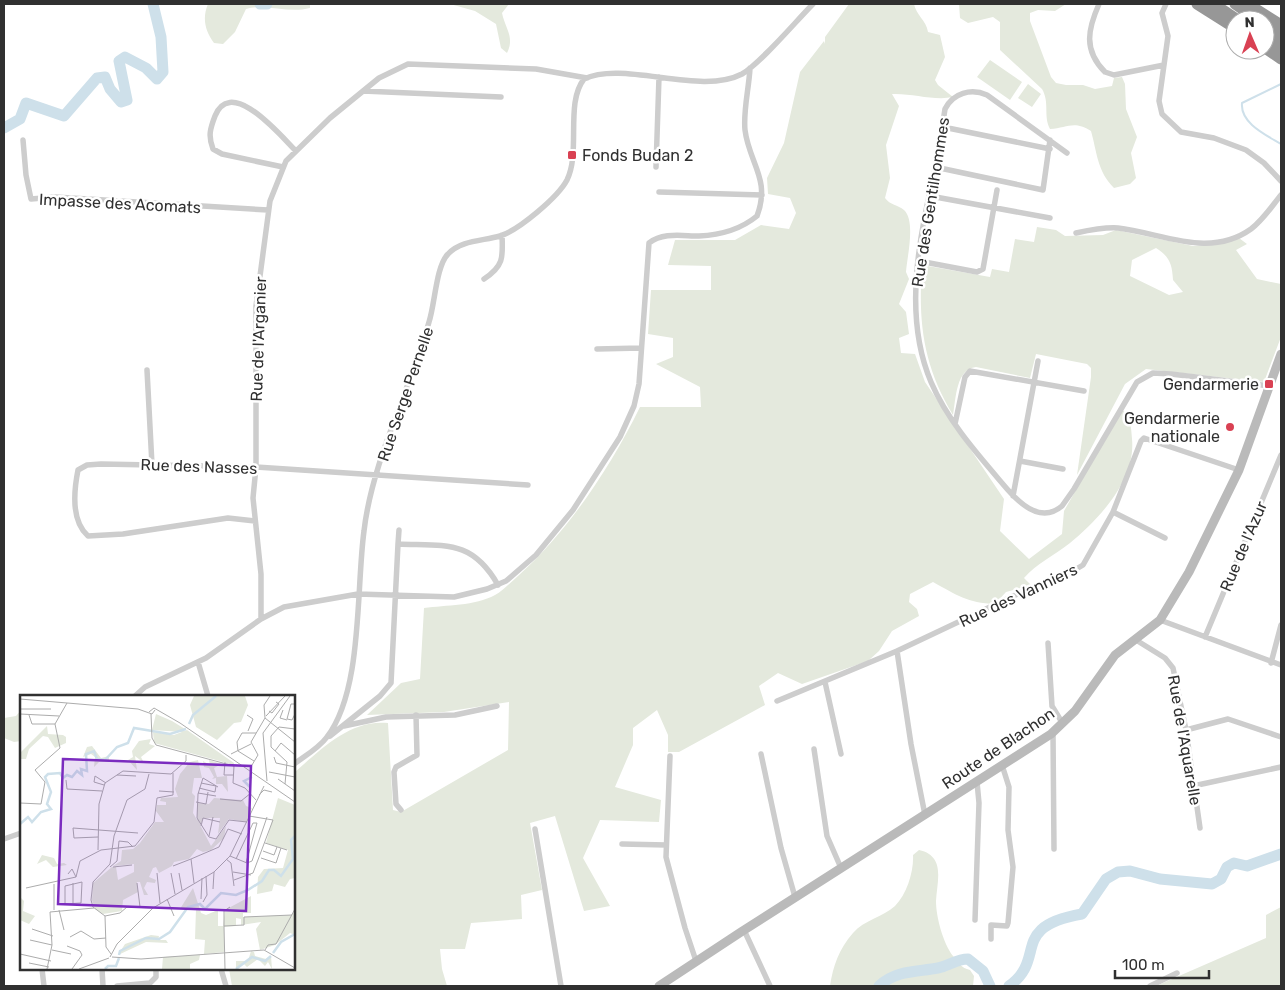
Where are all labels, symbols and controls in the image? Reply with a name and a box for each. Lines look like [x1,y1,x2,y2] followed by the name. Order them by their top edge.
[1225,10,1275,60] north arrow
[1244,14,1255,31] text: N
[908,116,953,288] street label: Rue des Gentilhommes
[582,146,693,165] place label: Fonds Budan 2
[566,149,578,161] marker: Fonds Budan 2
[38,190,202,217] street label: Impasse des Acomats
[247,276,270,402] street label: Rue de l'Arganier
[374,324,437,464] street label: Rue Serge Pernelle
[1163,375,1259,394] place label: Gendarmerie
[1263,378,1275,390] marker: Gendarmerie
[1124,409,1220,446] place label: Gendarmerie nationale
[1224,421,1236,433] marker: Gendarmerie nationale
[140,455,258,478] street label: Rue des Nasses
[1216,498,1271,594] street label: Rue de l'Azur
[956,560,1080,631] street label: Rue des Vanniers
[1164,673,1205,807] street label: Rue de l'Aquarelle
[20,695,295,970] inset map
[938,704,1058,793] street label: Route de Blachon
[1115,948,1209,980] scale bar
[1122,956,1164,974] text: 100 m

